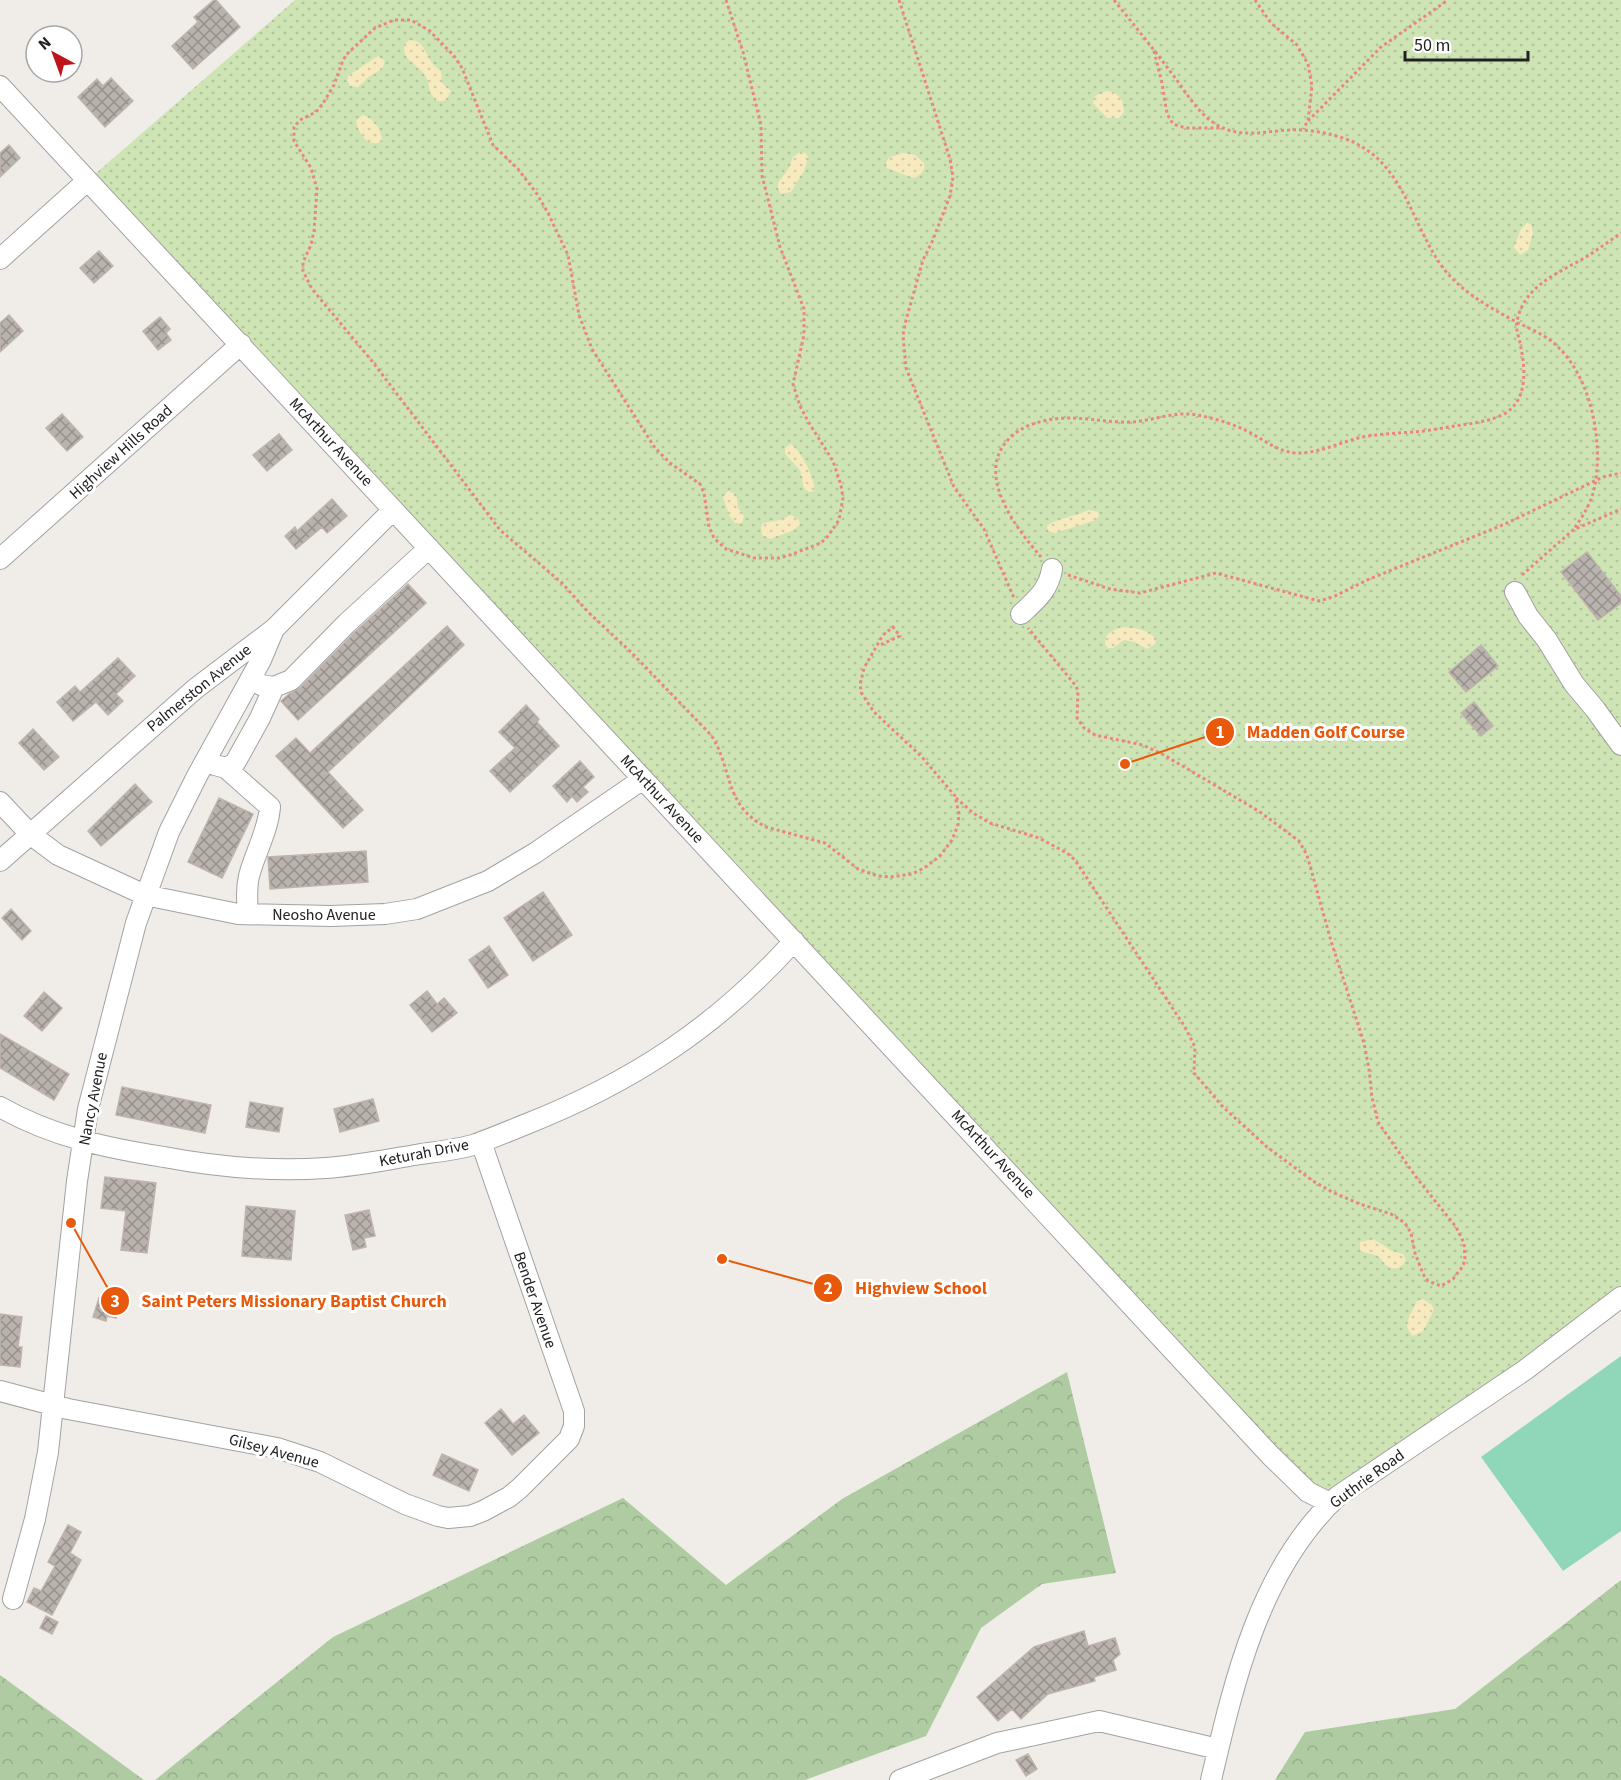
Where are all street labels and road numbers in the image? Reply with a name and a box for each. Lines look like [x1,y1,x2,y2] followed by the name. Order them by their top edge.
[284,393,378,491] street label: McArthur Avenue
[65,400,177,504] street label: Highview Hills Road
[142,639,256,737] street label: Palmerston Avenue
[615,750,709,848] street label: McArthur Avenue
[272,904,376,926] street label: Neosho Avenue
[73,1050,113,1148] street label: Nancy Avenue
[946,1105,1040,1203] street label: McArthur Avenue
[377,1134,471,1172] street label: Keturah Drive
[508,1249,562,1351] street label: Bender Avenue
[226,1428,322,1474] street label: Gilsey Avenue
[1325,1444,1409,1514] street label: Guthrie Road

